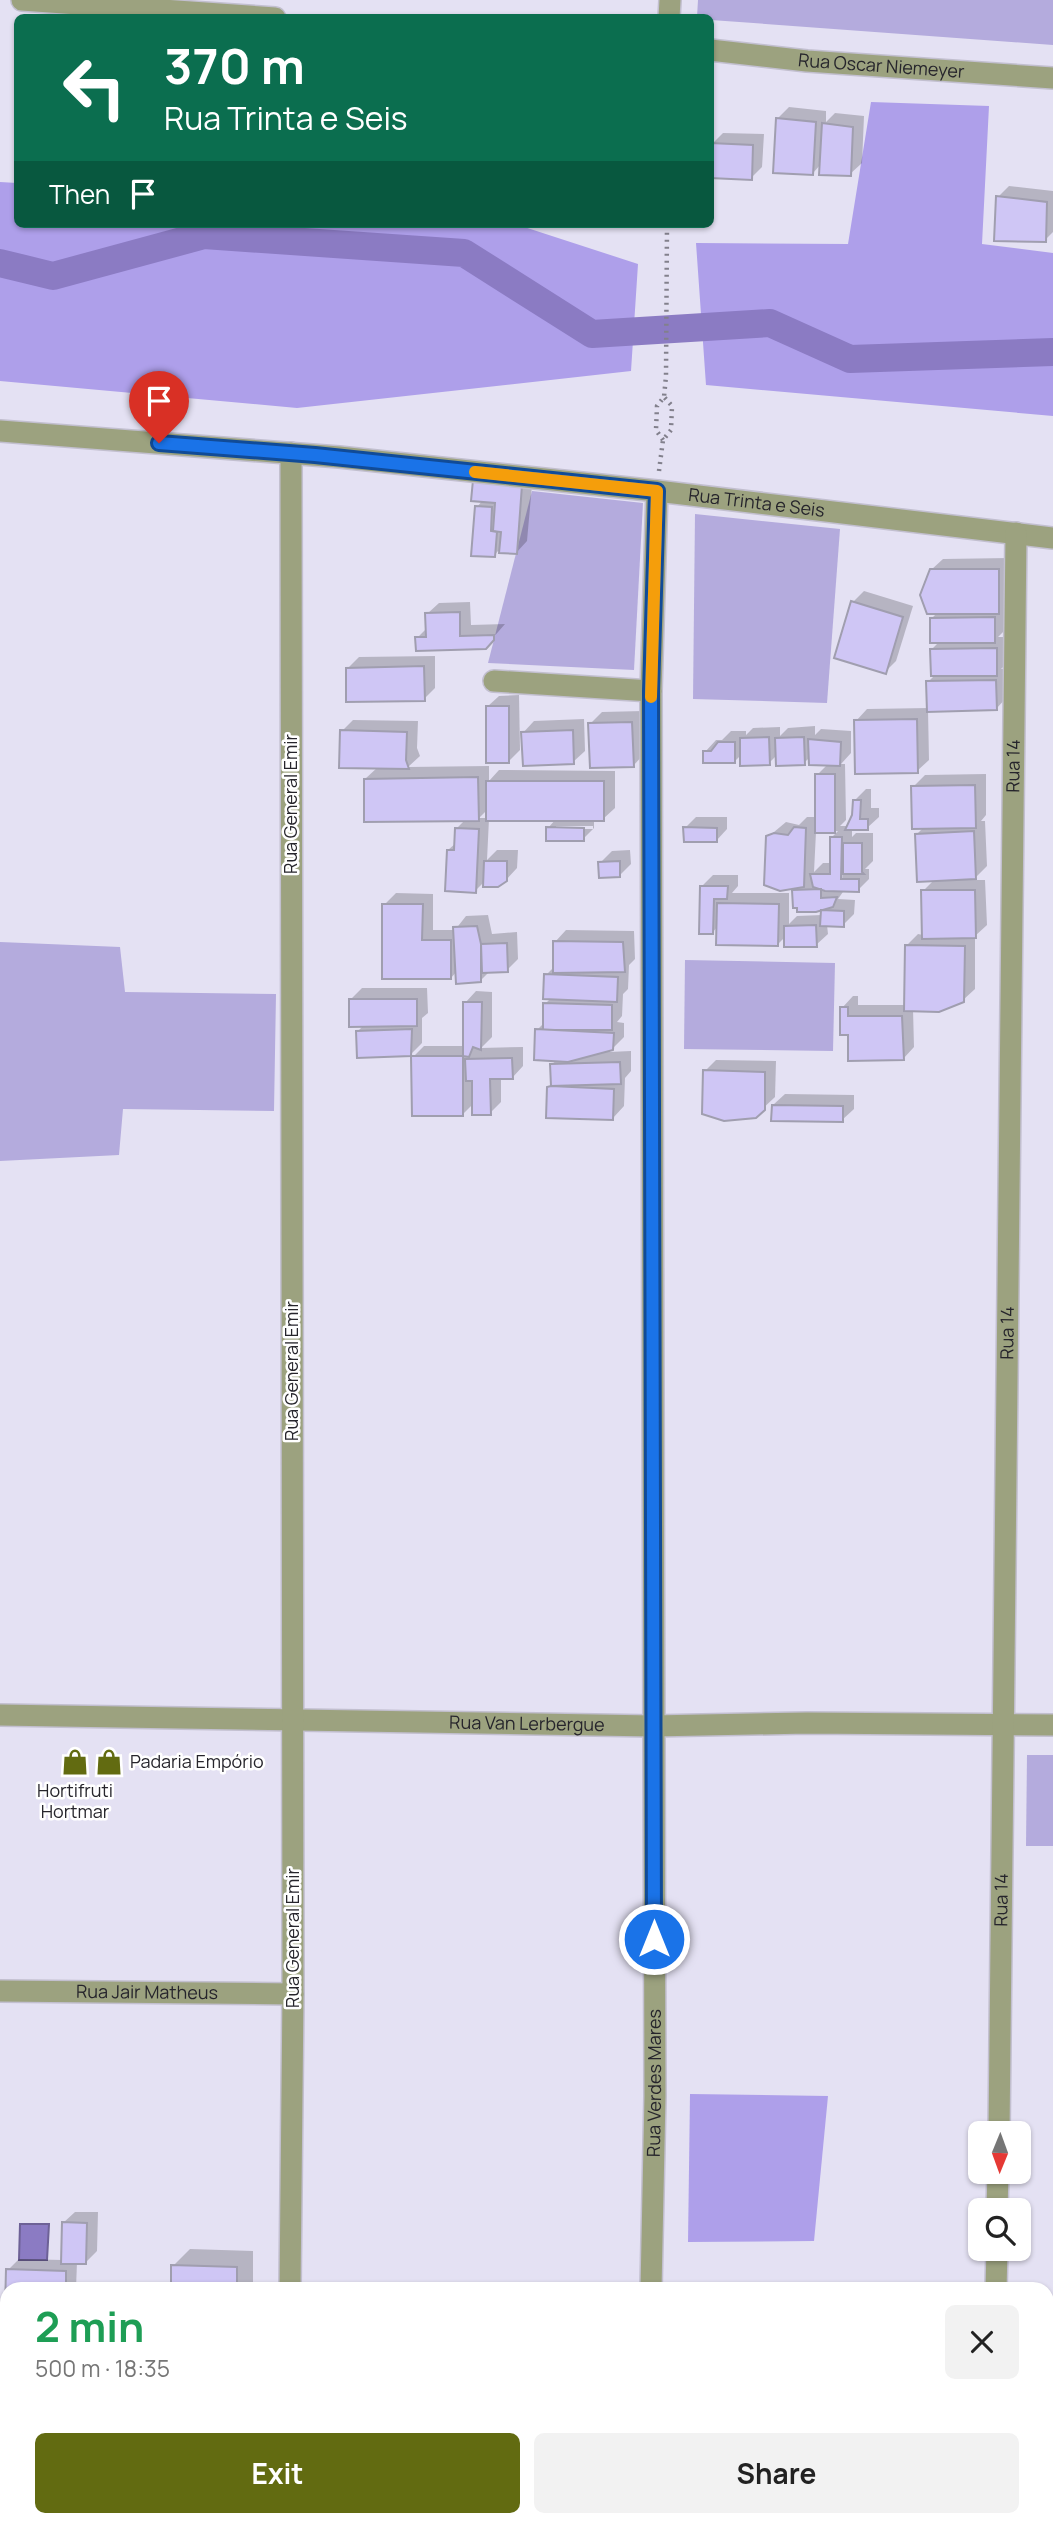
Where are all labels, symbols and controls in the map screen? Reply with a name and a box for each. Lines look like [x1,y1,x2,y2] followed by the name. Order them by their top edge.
[164,32,305,99] text: 370 m
[49,42,140,133] icon: left
[797,47,966,83] street label: Rua Oscar Niemeyer
[164,96,408,140] text: Rua Trinta e Seis
[124,175,162,213] icon: arrive
[49,176,110,212] text: Then
[129,371,189,443] pin
[140,382,178,420] icon: arrive
[687,482,826,522] street label: Rua Trinta e Seis
[278,734,302,874] street label: Rua General Emir
[1000,739,1025,793] street label: Rua 14
[279,1301,303,1441] street label: Rua General Emir
[994,1306,1019,1360] street label: Rua 14
[449,1710,605,1736] street label: Rua Van Lerbergue
[60,1747,90,1777] shop icon: Hortifruti Hortmar
[94,1747,124,1777] shop icon: Padaria Empório
[130,1749,264,1773] place label: Padaria Empório
[37,1778,113,1823] place label: Hortifruti Hortmar
[280,1868,304,2008] street label: Rua General Emir
[988,1873,1013,1927] street label: Rua 14
[617,1902,691,1976] position arrow
[76,1979,218,2004] street label: Rua Jair Matheus
[641,2009,666,2157] street label: Rua Verdes Mares
[968,2121,1031,2184] north arrow
[968,2121,1031,2261] map controls
[968,2198,1031,2261] button: search
[35,2297,144,2355] text: 2 min
[945,2305,1019,2379] button: close
[35,2352,170,2384] text: 500 m · 18:35
[35,2433,520,2513] button: Exit
[534,2433,1019,2513] button: Share

